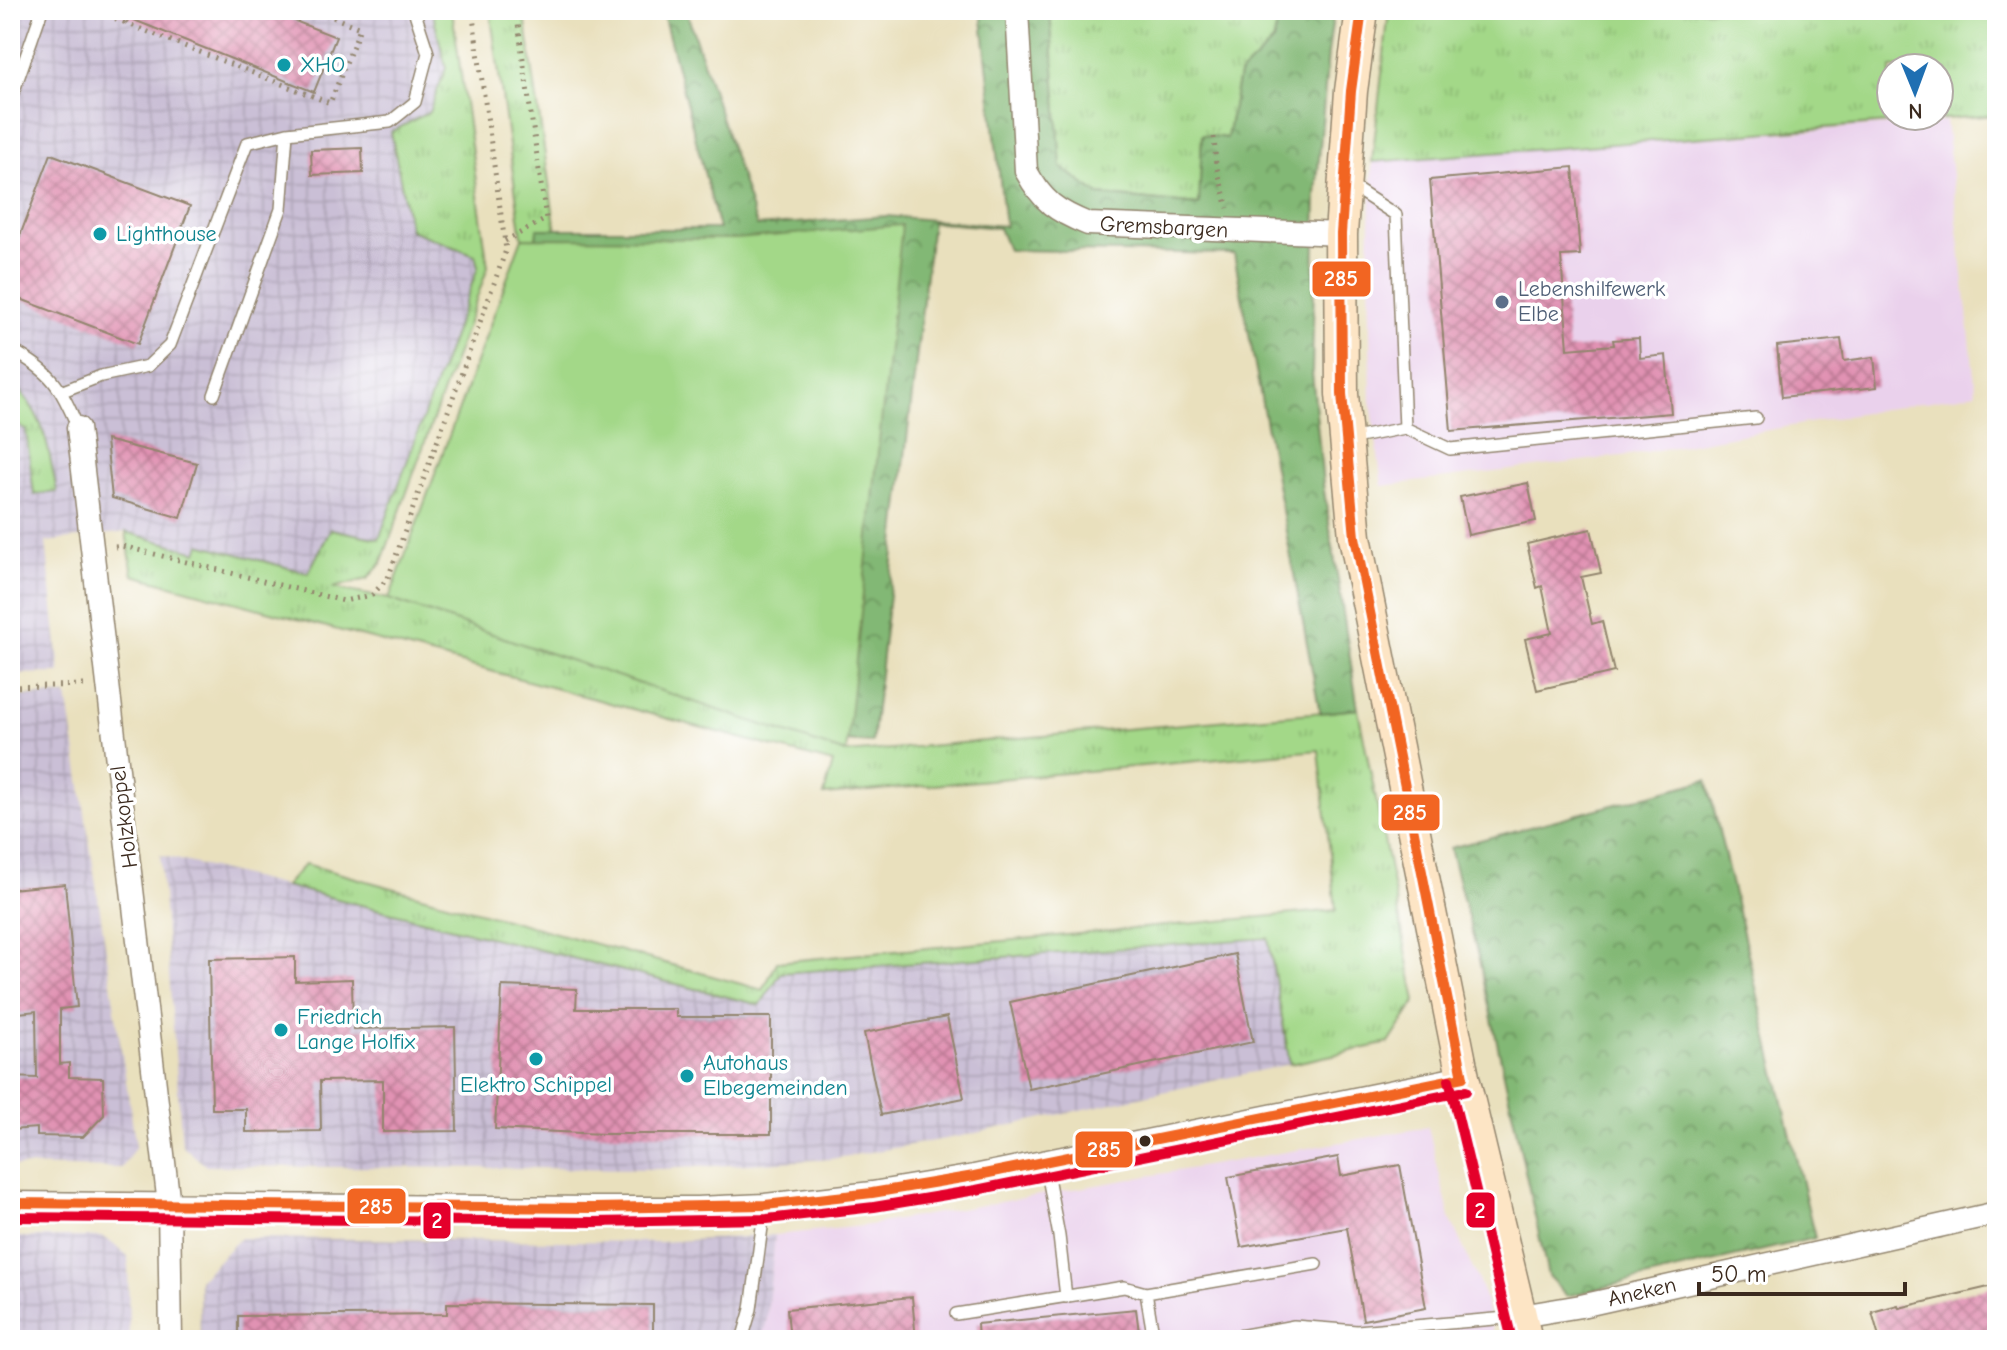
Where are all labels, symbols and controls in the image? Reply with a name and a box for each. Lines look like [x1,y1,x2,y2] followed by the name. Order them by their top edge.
[300,52,345,78] place label: XHO
[1875,52,1955,132] north arrow
[275,56,293,74] marker: XHO
[1908,98,1923,124] text: N
[1099,211,1229,243] street label: Gremsbargen
[116,221,217,247] place label: Lighthouse
[91,225,109,243] marker: Lighthouse
[1311,260,1372,298] line badge: 285
[1324,266,1358,292] text: 285
[1518,276,1666,327] place label: Lebenshilfewerk Elbe
[1493,293,1511,311] marker: Lebenshilfewerk Elbe
[105,764,143,870] street label: Holzkoppel
[1380,793,1441,832] line badge: 285
[1393,800,1427,826] text: 285
[297,1004,416,1055] place label: Friedrich Lange Holfix
[272,1021,290,1039] marker: Friedrich Lange Holfix
[527,1050,545,1068] marker: Elektro Schippel
[703,1050,848,1101] place label: Autohaus Elbegemeinden
[678,1067,696,1085] marker: Autohaus Elbegemeinden
[460,1072,612,1098] place label: Elektro Schippel
[1074,1130,1134,1169] line badge: 285
[1137,1133,1153,1149] unlabelled marker
[1087,1137,1121,1163] text: 285
[346,1187,407,1225] line badge: 285
[1465,1191,1496,1229] line badge: 2
[359,1194,393,1220] text: 285
[1475,1198,1486,1224] text: 2
[422,1201,452,1240] line badge: 2
[432,1208,443,1234] text: 2
[1699,1246,1905,1296] scale bar
[1711,1260,1767,1288] text: 50 m
[1605,1272,1679,1312] street label: Aneken

